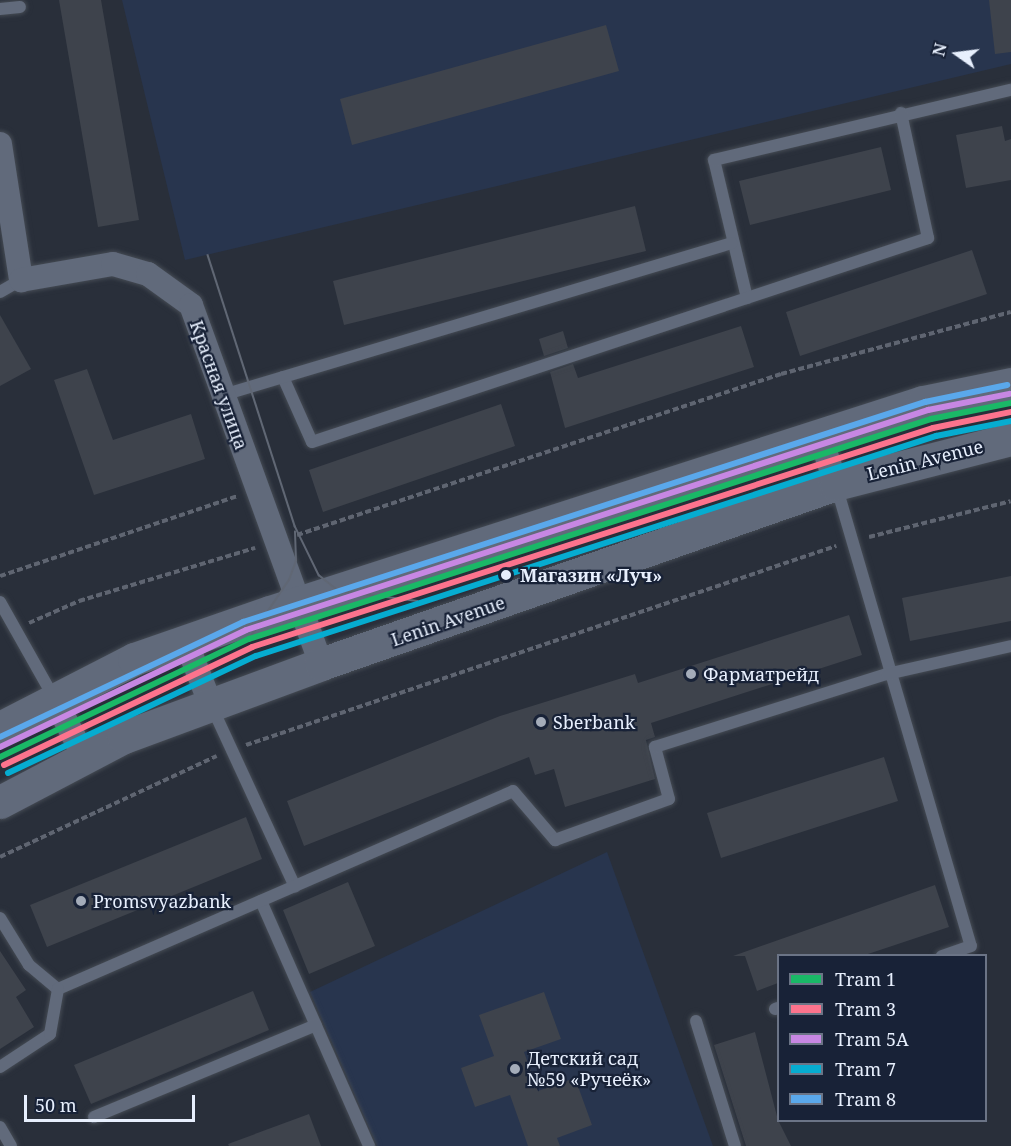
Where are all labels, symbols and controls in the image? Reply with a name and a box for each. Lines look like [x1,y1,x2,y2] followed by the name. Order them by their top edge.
[927,24,987,84] north arrow
[927,41,952,58] text: N
[186,317,252,453] street label: Красная улица
[865,435,985,485] street label: Lenin Avenue
[520,564,662,586] place label: Магазин «Луч»
[497,566,515,584] marker: Магазин «Луч»
[388,591,508,651] street label: Lenin Avenue
[703,663,819,685] place label: Фарматрейд
[684,667,698,681] marker: Фарматрейд
[553,711,635,733] place label: Sberbank
[534,715,548,729] marker: Sberbank
[93,890,231,912] place label: Promsvyazbank
[74,894,88,908] marker: Promsvyazbank
[777,954,987,1122] legend
[835,967,896,991] text: Tram 1
[835,997,896,1021] text: Tram 3
[835,1027,909,1051] text: Tram 5А
[527,1048,651,1090] place label: Детский сад №59 «Ручеёк»
[835,1057,896,1081] text: Tram 7
[508,1062,522,1076] marker: Детский сад №59 «Ручеёк»
[27,1083,198,1121] scale bar
[835,1087,896,1111] text: Tram 8
[35,1093,77,1117] text: 50 m

